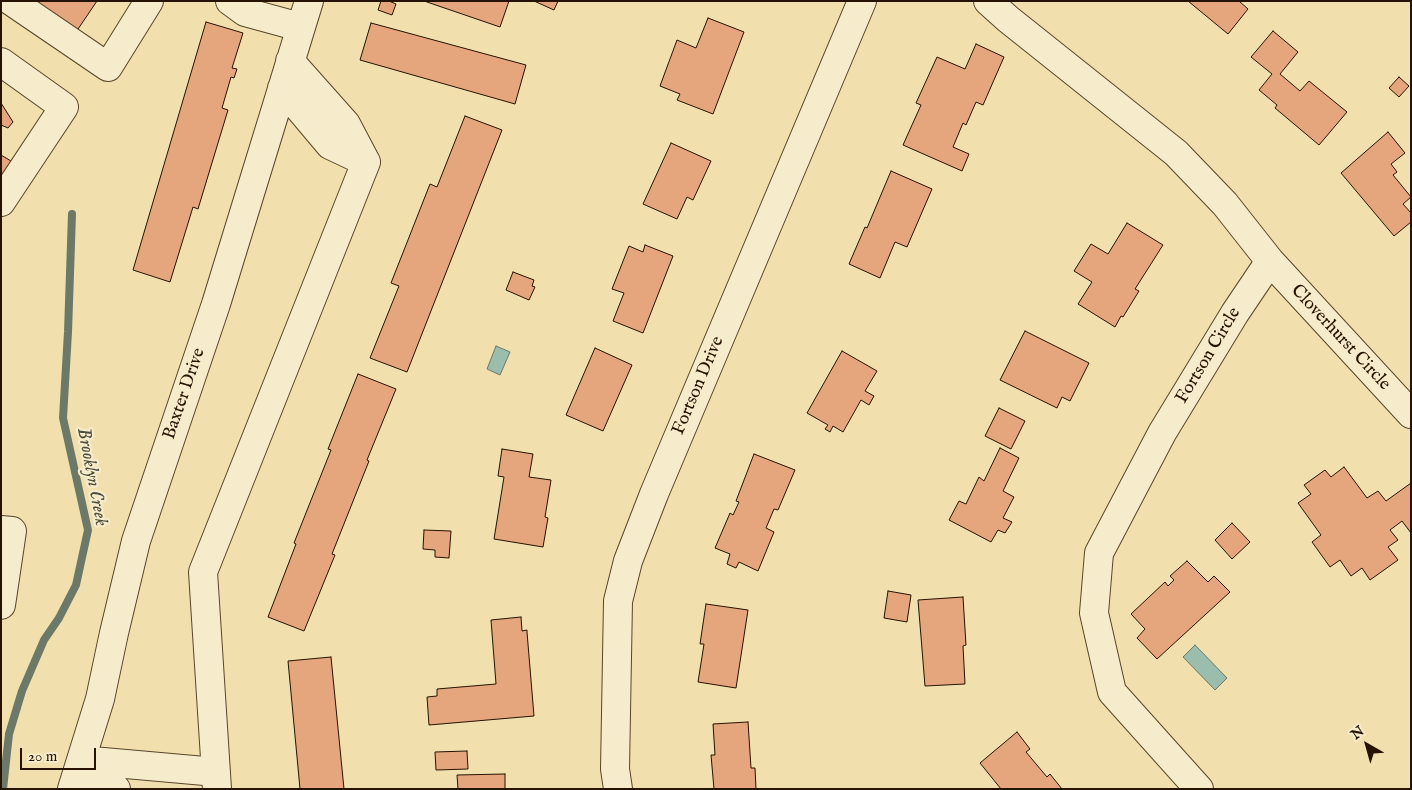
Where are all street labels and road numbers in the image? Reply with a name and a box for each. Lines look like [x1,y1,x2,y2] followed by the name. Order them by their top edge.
[1285,281,1395,395] street label: Cloverhurst Circle
[1172,304,1246,408] street label: Fortson Circle
[669,333,729,439] street label: Fortson Drive
[159,345,211,443] street label: Baxter Drive

